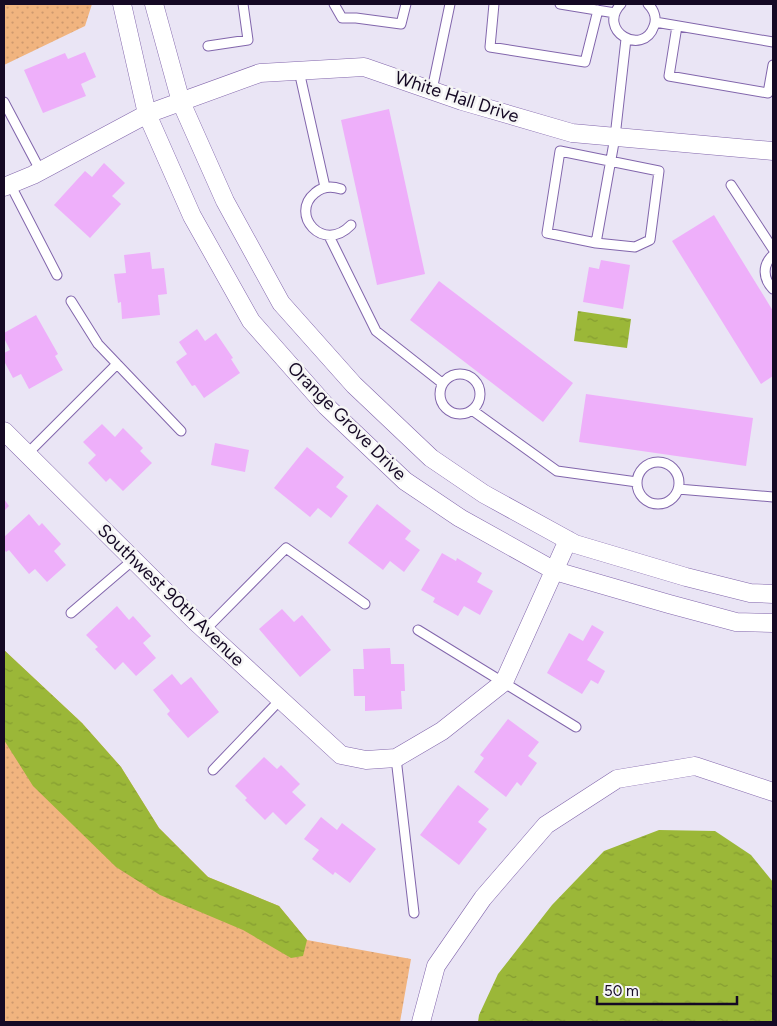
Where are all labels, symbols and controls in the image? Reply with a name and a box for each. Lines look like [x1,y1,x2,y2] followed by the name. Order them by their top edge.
[392,67,522,127] street label: White Hall Drive
[283,357,411,485] street label: Orange Grove Drive
[93,519,249,671] street label: Southwest 90th Avenue
[597,974,737,1006] scale bar
[604,982,639,1000] text: 50 m

